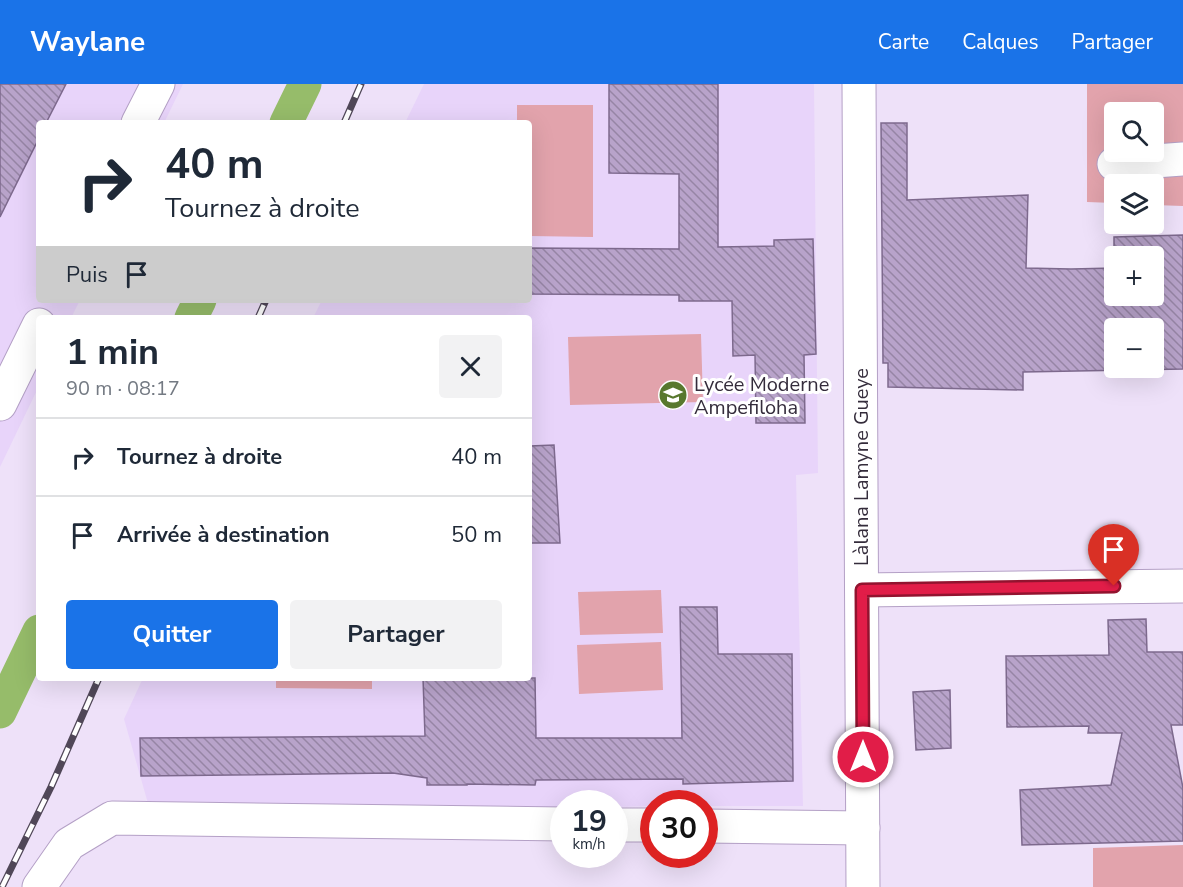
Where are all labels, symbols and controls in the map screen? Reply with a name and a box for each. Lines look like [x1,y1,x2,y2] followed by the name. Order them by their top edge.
[30,23,145,61] text: Waylane
[878,28,929,56] text: Carte
[962,28,1039,56] text: Calques
[1072,28,1153,56] text: Partager
[1104,102,1164,378] map controls
[1104,102,1164,162] button: search
[165,136,264,193] text: 40 m
[66,144,144,222] icon: right
[1104,174,1164,234] button: layers
[165,190,360,227] text: Tournez à droite
[1104,246,1164,306] button: +
[120,258,153,291] icon: arrive
[66,260,108,290] text: Puis
[1104,318,1164,378] button: −
[66,328,159,377] text: 1 min
[439,335,502,398] button: close
[848,368,875,566] street label: Làlana Lamyne Gueye
[694,371,829,421] place label: Lycée Moderne Ampefiloha
[66,375,180,402] text: 90 m · 08:17
[657,379,689,411] school or university icon: Lycée Moderne Ampefiloha
[66,441,99,474] icon: right
[117,442,282,472] text: Tournez à droite
[451,442,502,472] text: 40 m
[66,519,99,552] icon: arrive
[117,520,330,550] text: Arrivée à destination
[451,520,502,550] text: 50 m
[1088,524,1139,586] pin
[1097,533,1130,566] icon: arrive
[66,600,278,669] button: Quitter
[290,600,502,669] button: Partager
[831,725,895,789] position arrow
[640,790,718,868] speed limit sign: 30
[571,801,607,842] text: 19
[572,834,606,854] text: km/h

